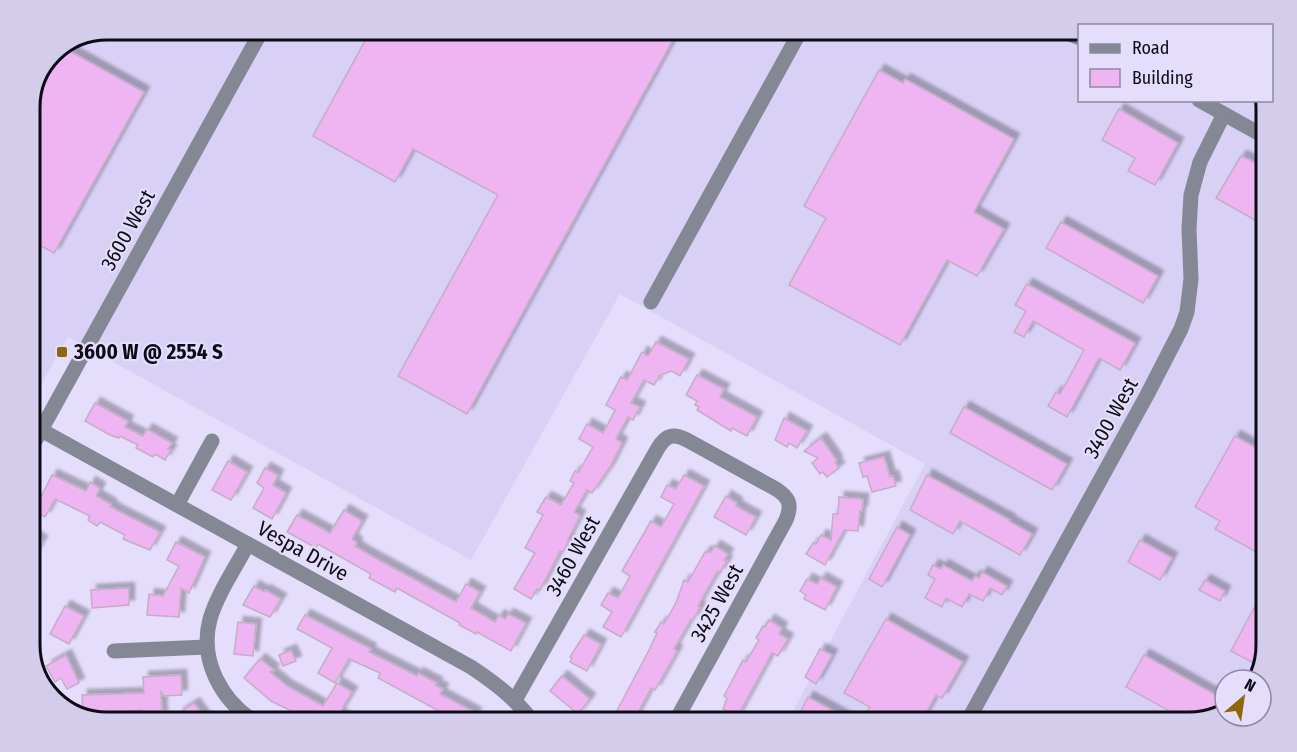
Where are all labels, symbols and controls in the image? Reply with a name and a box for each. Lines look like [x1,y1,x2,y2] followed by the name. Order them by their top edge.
[1078,24,1273,102] legend
[1132,37,1169,59] text: Road
[1132,67,1193,89] text: Building
[95,185,161,275] street label: 3600 West
[73,339,223,365] place label: 3600 W @ 2554 S
[55,345,69,359] marker: 3600 W @ 2554 S
[1078,373,1144,463] street label: 3400 West
[540,511,606,601] street label: 3460 West
[253,515,353,587] street label: Vespa Drive
[685,559,749,646] street label: 3425 West
[1213,668,1273,728] north arrow
[1241,675,1259,696] text: N

